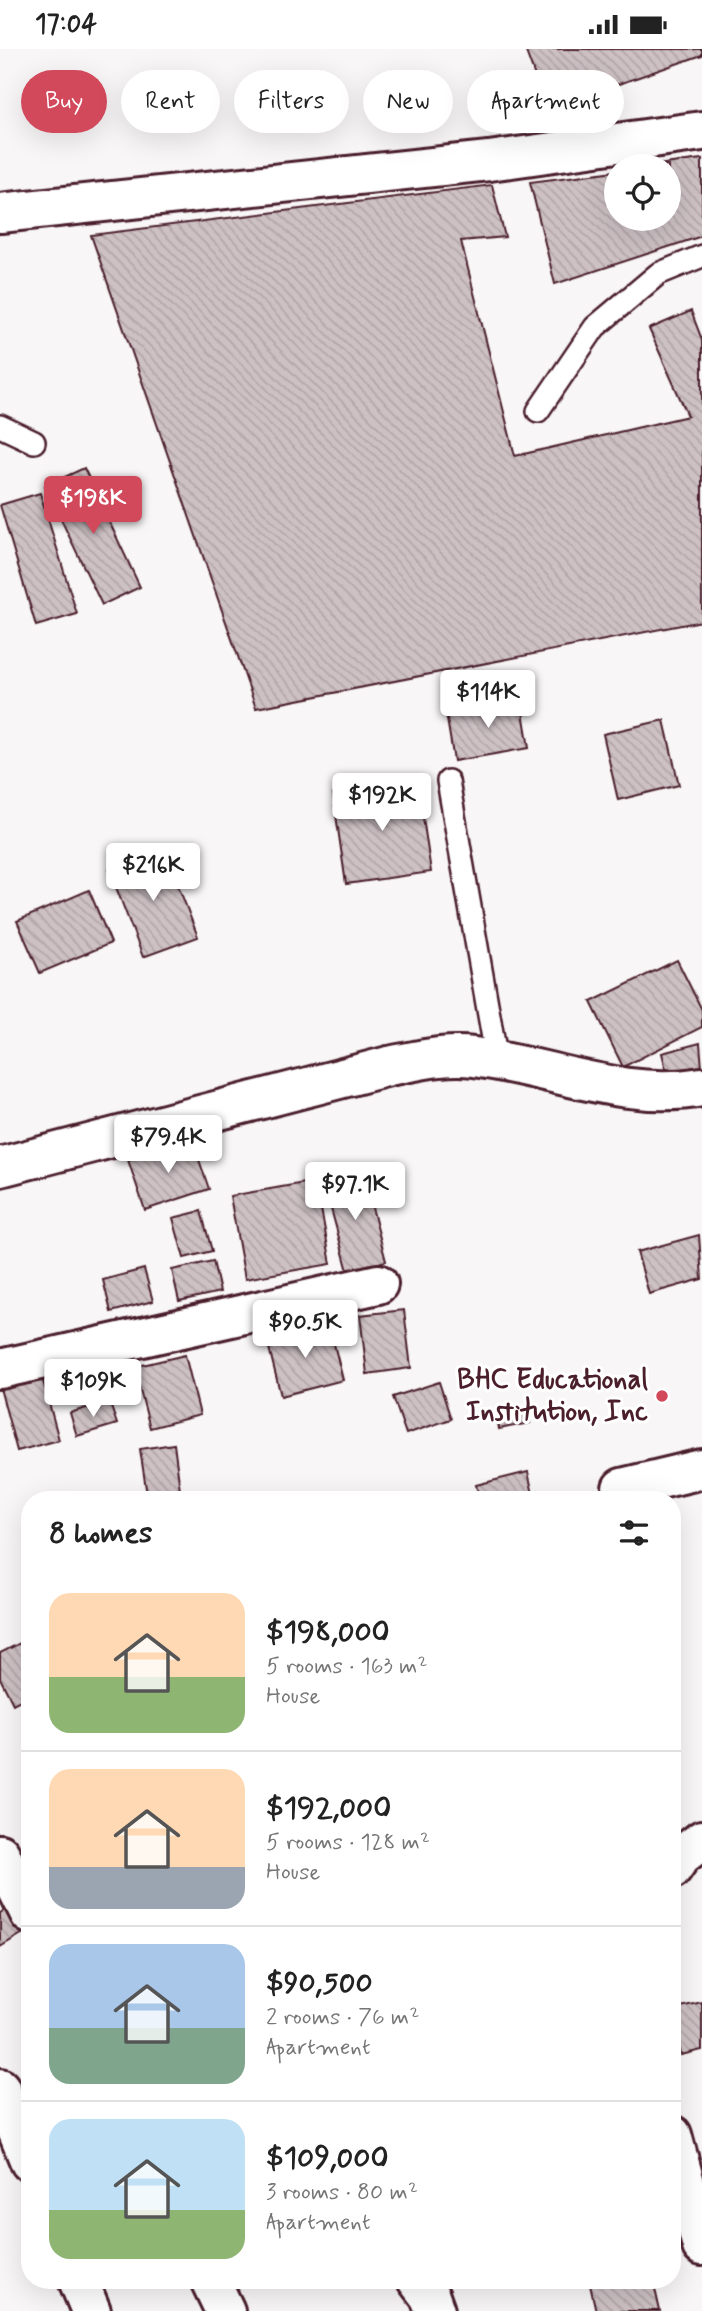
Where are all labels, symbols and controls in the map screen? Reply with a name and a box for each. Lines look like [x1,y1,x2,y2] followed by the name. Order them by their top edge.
[35,8,97,42] text: 17:04
[21,70,107,133] chip: Buy
[121,70,220,133] chip: Rent
[234,70,349,133] chip: Filters
[363,70,453,133] chip: New
[467,70,624,133] chip: Apartment
[604,154,681,231] map controls
[604,154,681,231] button: locate
[44,477,142,536] pin: $198K
[60,484,126,514] text: $198K
[439,671,537,730] pin: $114K
[456,678,520,708] text: $114K
[333,773,431,833] pin: $192K
[348,781,416,811] text: $192K
[104,843,202,903] pin: $216K
[122,851,184,881] text: $216K
[111,1115,225,1175] pin: $79.4K
[130,1123,206,1153] text: $79.4K
[298,1163,412,1222] pin: $97.1K
[321,1170,389,1200] text: $97.1K
[248,1301,362,1360] pin: $90.5K
[269,1308,341,1338] text: $90.5K
[44,1359,142,1419] pin: $109K
[457,1362,648,1431] place label: BHC Educational Institution, Inc
[60,1367,126,1397] text: $109K
[654,1388,670,1404] marker: BHC Educational Institution, Inc
[49,1514,152,1553] text: 8 homes
[615,1514,653,1552] icon: filters
[266,1613,390,1652] text: $198,000
[105,1621,189,1705] icon: home
[266,1652,428,1682] text: 5 rooms · 163 m²
[266,1682,320,1712] text: House
[266,1789,391,1828] text: $192,000
[105,1797,189,1881] icon: home
[266,1828,430,1858] text: 5 rooms · 128 m²
[266,1858,320,1888] text: House
[266,1964,373,2003] text: $90,500
[105,1972,189,2056] icon: home
[266,2003,419,2033] text: 2 rooms · 76 m²
[266,2033,371,2063] text: Apartment
[266,2139,388,2178] text: $109,000
[105,2147,189,2231] icon: home
[266,2178,418,2208] text: 3 rooms · 80 m²
[266,2208,371,2238] text: Apartment

